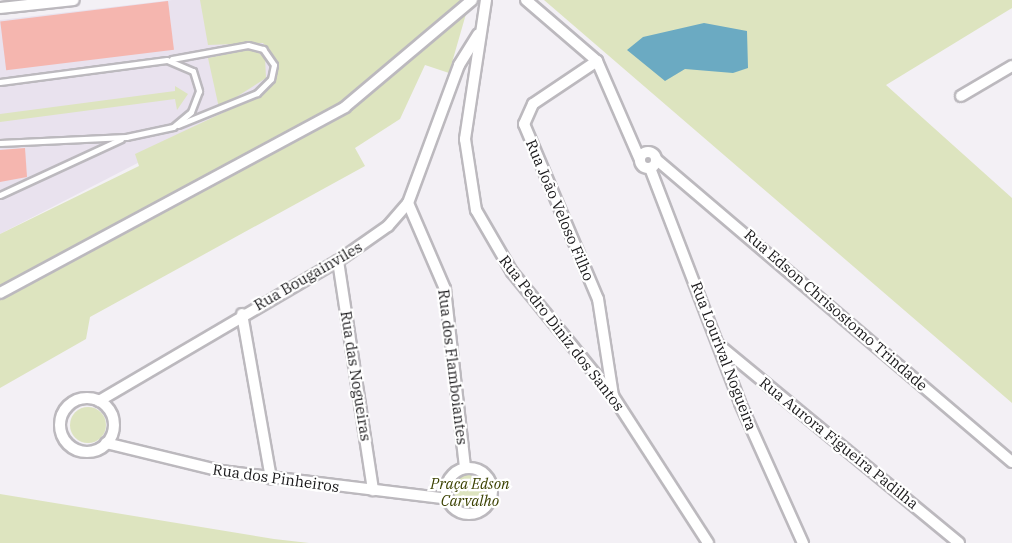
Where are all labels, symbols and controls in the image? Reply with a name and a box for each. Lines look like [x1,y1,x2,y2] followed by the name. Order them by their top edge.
[522,137,598,283] street label: Rua João Veloso Filho
[741,226,931,394] street label: Rua Edson Chrisostomo Trindade
[251,238,365,314] street label: Rua Bougainviles
[496,252,628,414] street label: Rua Pedro Diniz dos Santos
[687,279,761,433] street label: Rua Lourival Nogueira
[435,288,471,446] street label: Rua dos Flamboiantes
[337,310,375,442] street label: Rua das Nogueiras
[756,373,922,513] street label: Rua Aurora Figueira Padilha
[212,460,340,496] street label: Rua dos Pinheiros
[430,474,510,509] park label: Praça Edson Carvalho

